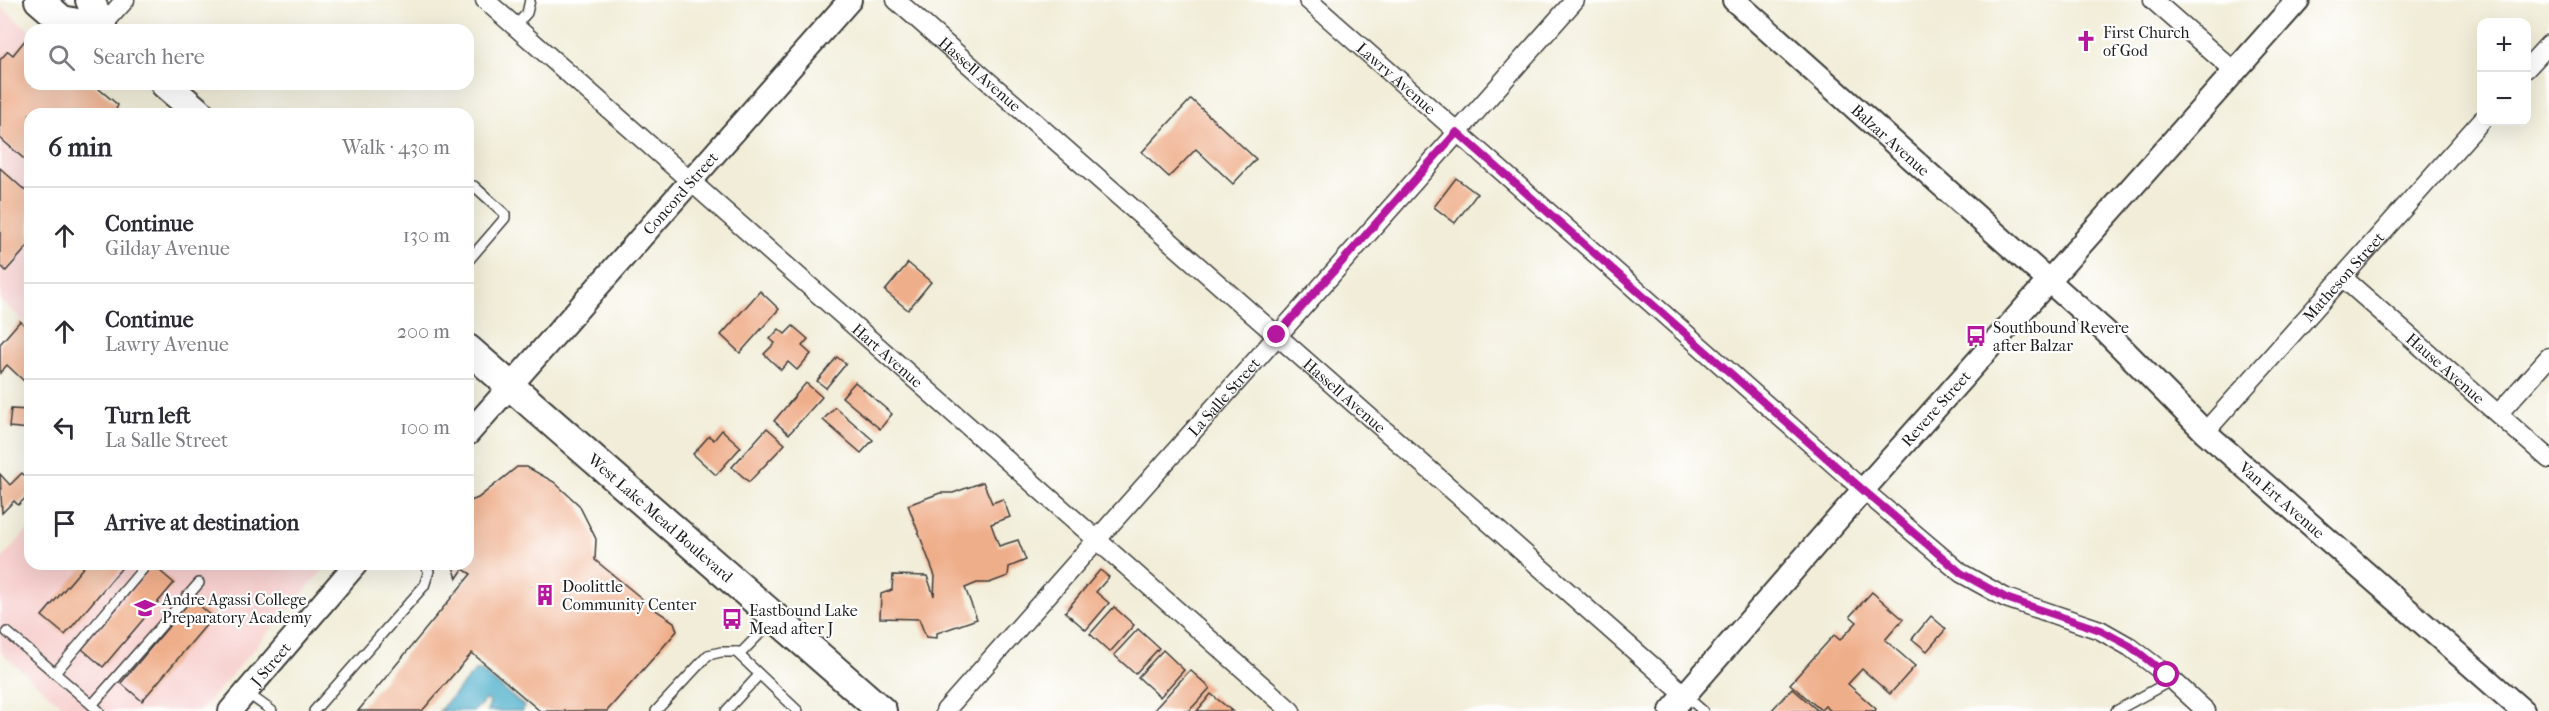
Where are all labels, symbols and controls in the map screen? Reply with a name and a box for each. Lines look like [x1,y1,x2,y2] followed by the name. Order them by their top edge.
[2477,18,2531,126] map controls
[2477,18,2531,72] button: +
[2103,23,2189,60] place label: First Church of God
[24,24,474,90] search box
[2074,29,2098,53] church icon: First Church of God
[935,33,1025,115] street label: Hassell Avenue
[1353,38,1440,118] street label: Lawry Avenue
[45,41,78,74] icon: search
[93,44,205,70] text: Search here
[2477,72,2531,126] button: −
[1848,100,1934,180] street label: Balzar Avenue
[48,132,112,163] text: 6 min
[342,136,450,159] text: Walk · 430 m
[639,147,722,238] street label: Concord Street
[105,211,194,237] text: Continue
[48,219,81,252] icon: ahead
[403,224,450,247] text: 130 m
[2298,228,2388,325] street label: Matheson Street
[105,237,230,260] text: Gilday Avenue
[105,307,194,333] text: Continue
[48,315,81,348] icon: ahead
[1993,318,2129,355] place label: Southbound Revere after Balzar
[849,319,927,391] street label: Hart Avenue
[397,320,450,343] text: 200 m
[1263,321,1289,347] route end
[1964,324,1988,348] bus stop icon: Southbound Revere after Balzar
[2403,329,2489,408] street label: Hause Avenue
[105,333,229,356] text: Lawry Avenue
[1184,353,1264,440] street label: La Salle Street
[1300,354,1390,437] street label: Hassell Avenue
[1897,366,1974,450] street label: Revere Street
[105,403,191,429] text: Turn left
[48,411,81,444] icon: left
[400,416,450,439] text: 100 m
[105,429,228,452] text: La Salle Street
[584,448,737,586] street label: West Lake Mead Boulevard
[2235,457,2329,542] street label: Van Ert Avenue
[48,507,81,540] icon: arrive
[105,510,299,536] text: Arrive at destination
[562,577,696,614] place label: Doolittle Community Center
[533,583,557,607] building icon: Doolittle Community Center
[161,590,312,627] place label: Andre Agassi College Preparatory Academy
[133,596,157,620] school or university icon: Andre Agassi College Preparatory Academy
[749,601,858,638] place label: Eastbound Lake Mead after J
[720,607,744,631] bus stop icon: Eastbound Lake Mead after J
[245,638,295,691] street label: J Street
[2153,661,2179,687] route start

